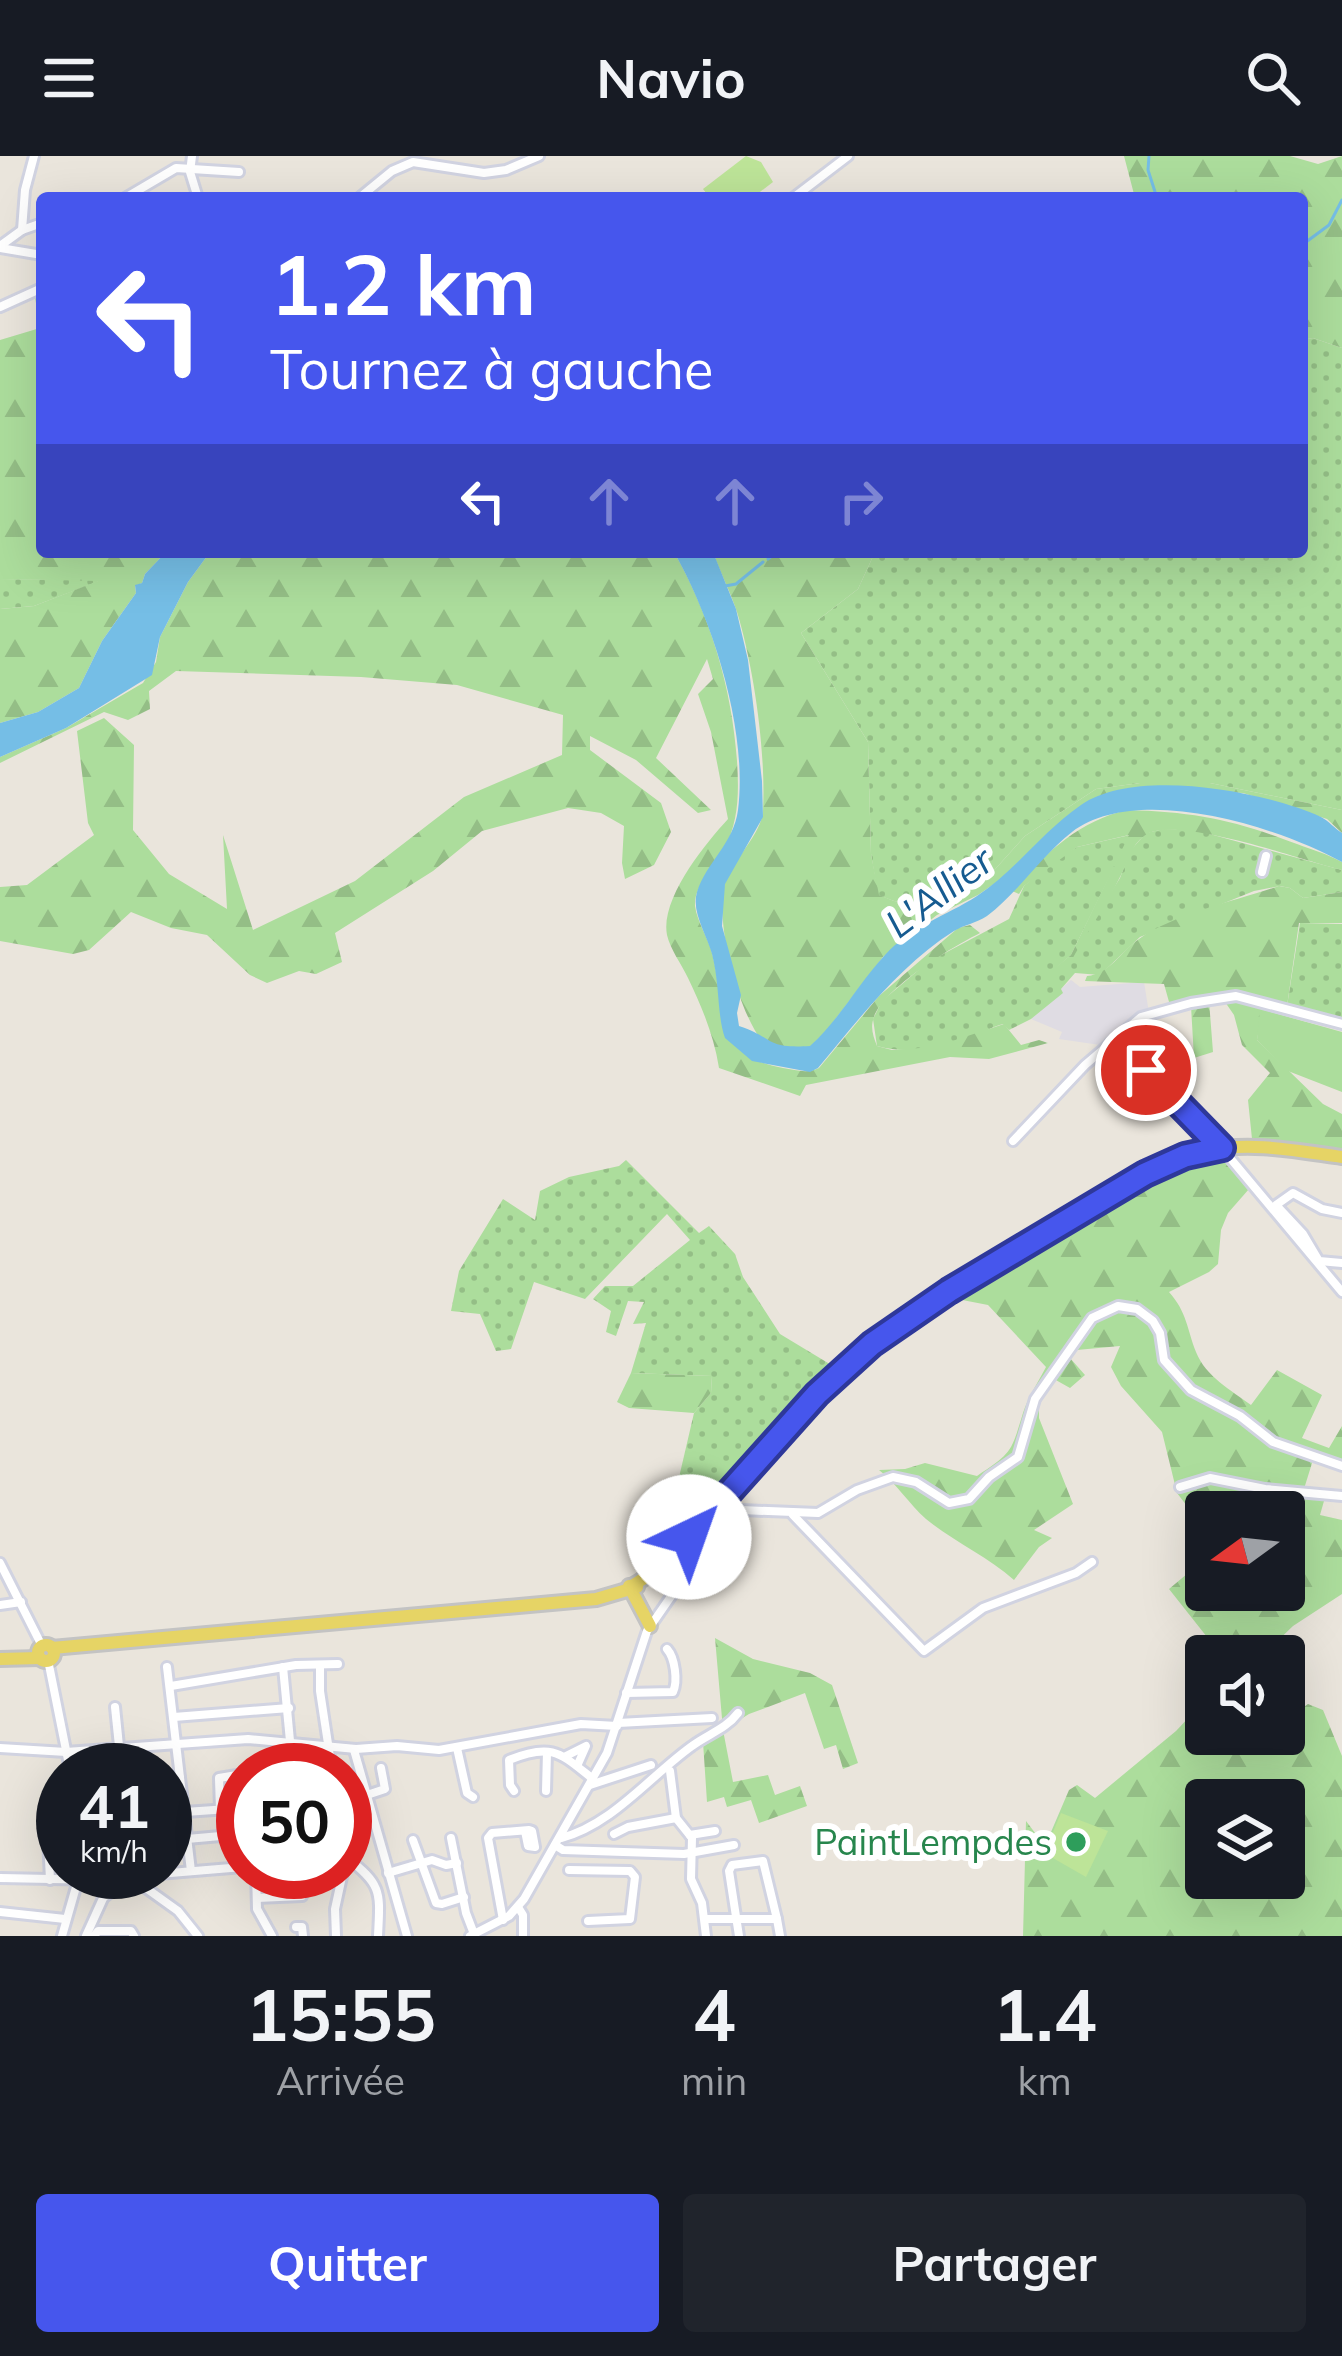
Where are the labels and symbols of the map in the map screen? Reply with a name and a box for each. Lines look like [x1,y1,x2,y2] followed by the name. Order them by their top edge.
[875,834,1004,948] water label: L'Allier
[1095,1019,1197,1121] pin
[626,1474,752,1600] position arrow
[1185,1491,1305,1611] north arrow
[216,1743,372,1899] speed limit sign: 50
[814,1819,1052,1864] place label: PaintLempdes
[1063,1829,1089,1855] marker: PaintLempdes

